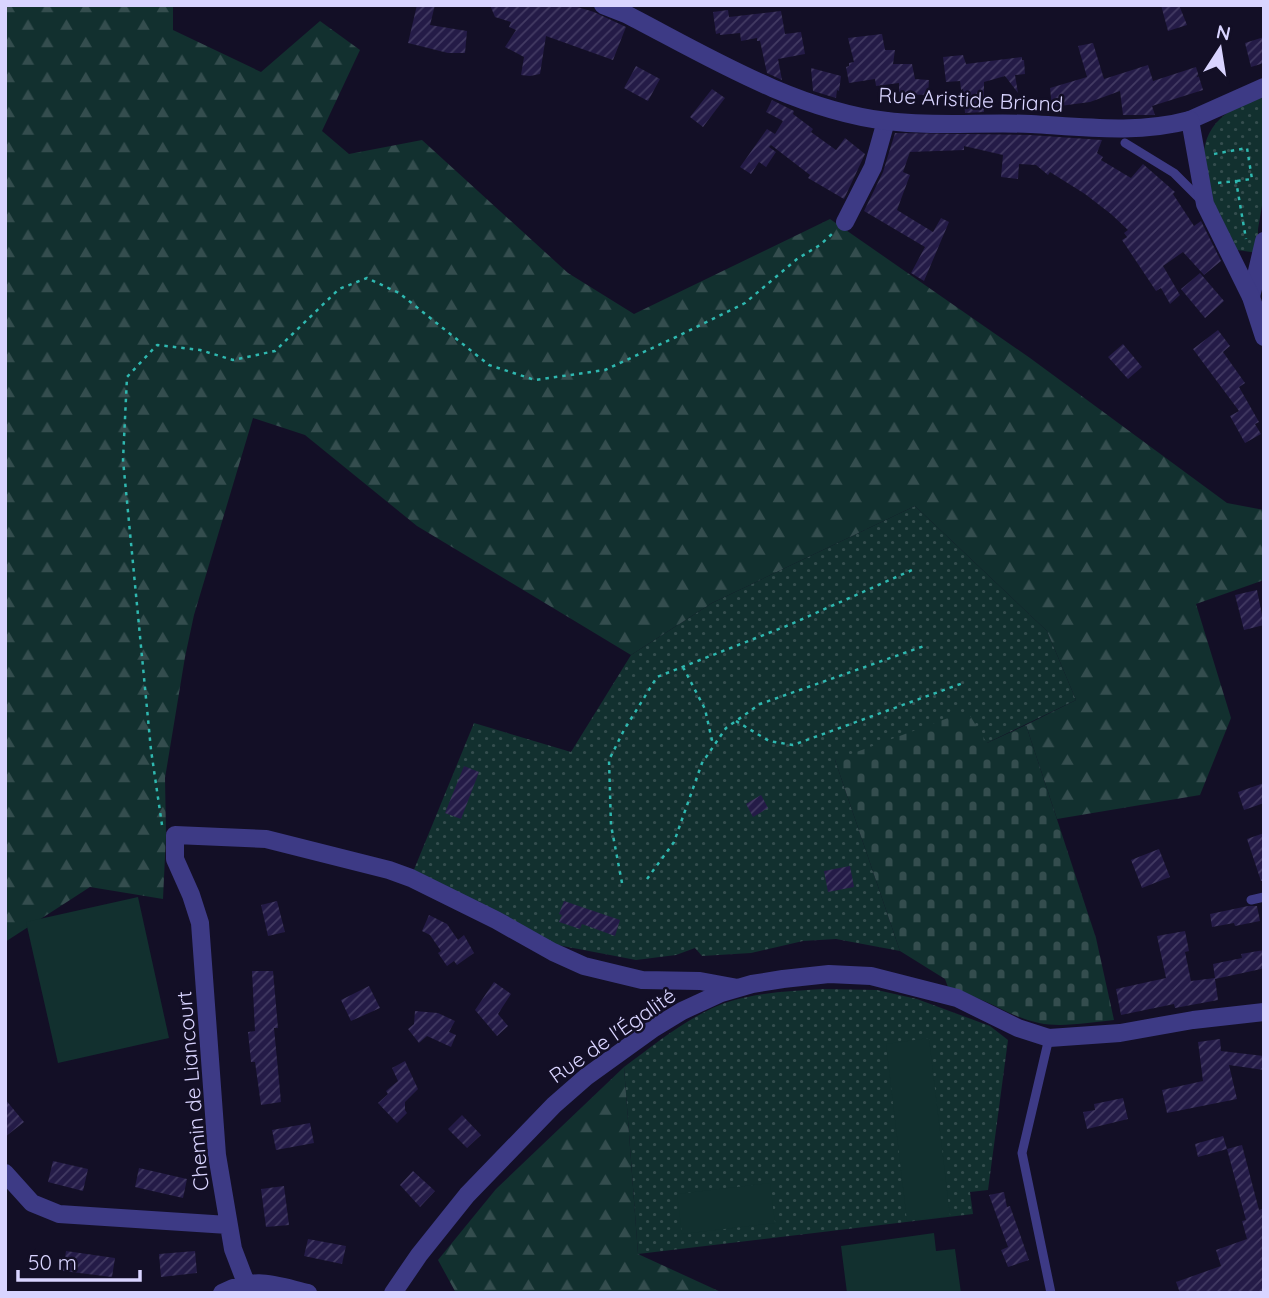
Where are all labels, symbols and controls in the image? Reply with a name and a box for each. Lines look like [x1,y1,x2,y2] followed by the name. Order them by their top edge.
[1185,14,1255,84] north arrow
[1214,19,1233,46] text: N
[878,81,1064,117] street label: Rue Aristide Briand
[544,982,680,1088] street label: Rue de l'Égalité
[170,990,214,1192] street label: Chemin de Liancourt
[18,1238,140,1282] scale bar
[28,1249,77,1275] text: 50 m

